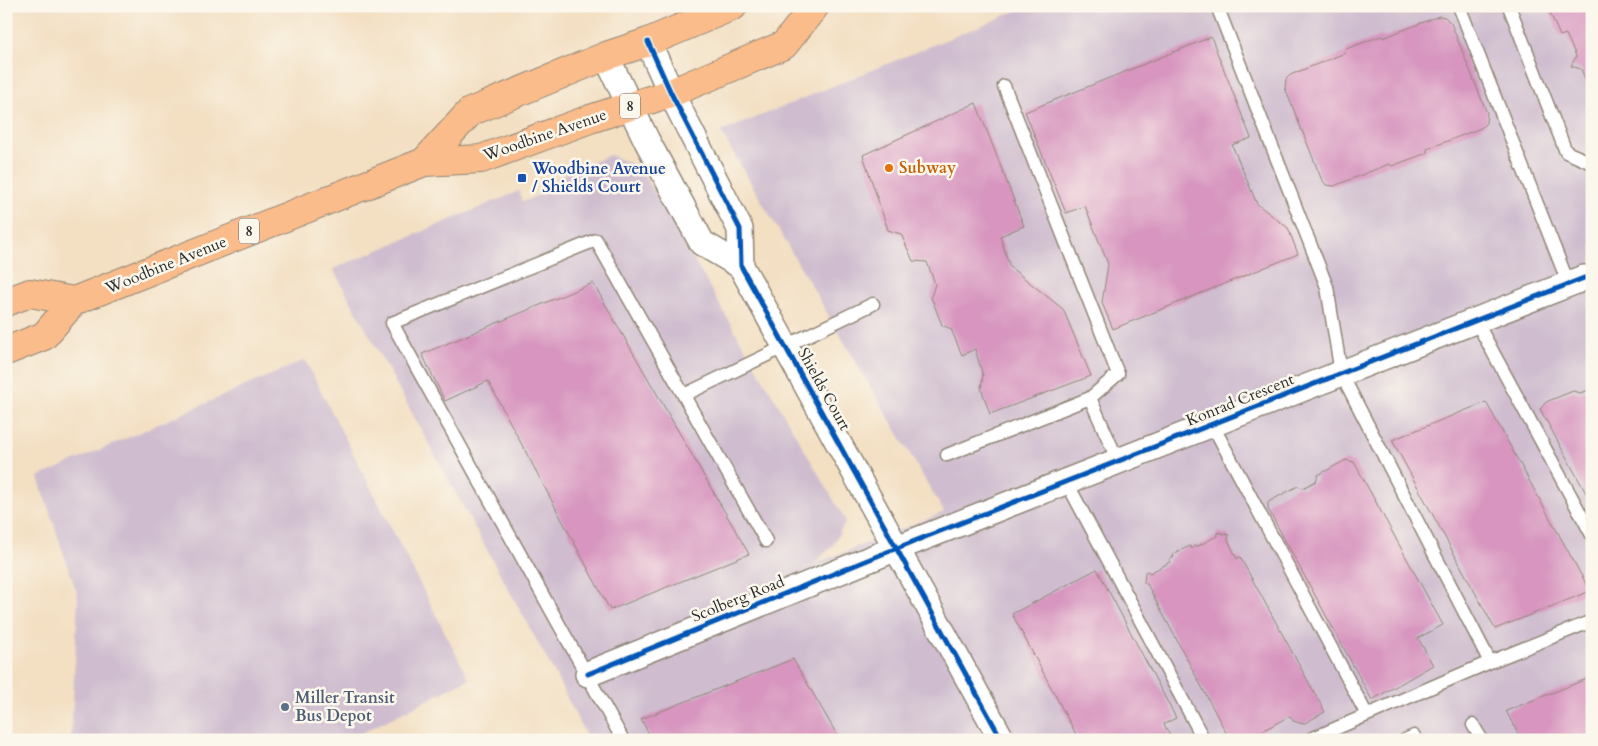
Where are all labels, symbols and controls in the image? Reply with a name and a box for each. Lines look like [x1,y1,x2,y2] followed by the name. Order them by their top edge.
[620,94,640,118] road number: 8
[479,104,610,167] street label: Woodbine Avenue
[899,157,956,179] place label: Subway
[531,158,666,198] place label: Woodbine Avenue / Shields Court
[883,162,895,174] marker: Subway
[516,172,528,184] marker: Woodbine Avenue / Shields Court
[239,218,259,244] road number: 8
[101,231,230,300] street label: Woodbine Avenue
[792,344,856,434] street label: Shields Court
[1183,368,1297,432] street label: Konrad Crescent
[688,570,788,628] street label: Scolberg Road
[295,687,395,727] place label: Miller Transit Bus Depot
[279,701,291,713] marker: Miller Transit Bus Depot

